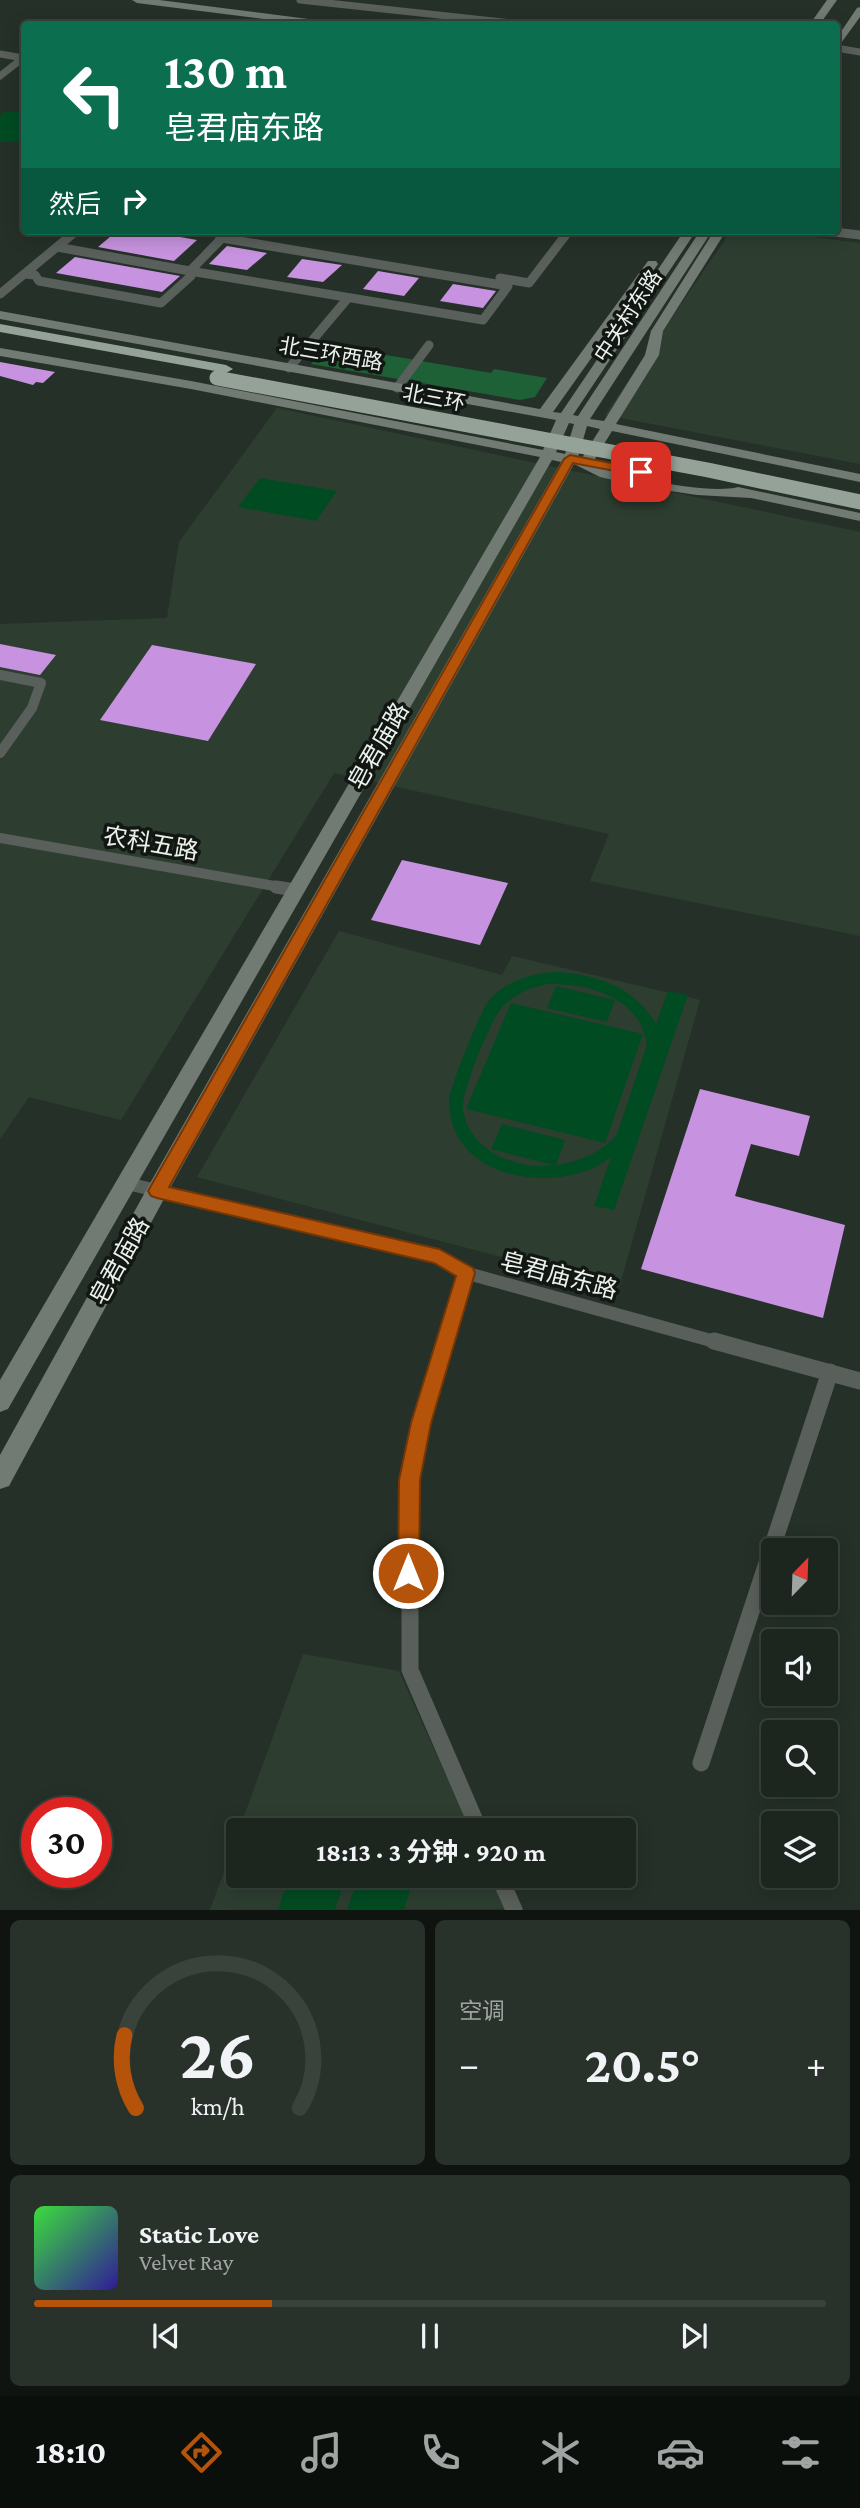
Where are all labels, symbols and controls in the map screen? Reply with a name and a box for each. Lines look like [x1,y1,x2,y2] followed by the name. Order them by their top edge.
[164,44,287,99] text: 130 m
[49,49,140,140] icon: left
[164,110,324,146] text: 皂君庙东路
[115,182,153,220] icon: right
[49,190,101,219] text: 然后
[589,265,667,367] street label: 中关村东路
[277,333,385,375] street label: 北三环西路
[401,380,467,416] street label: 北三环
[611,442,671,502] pin
[622,453,660,491] icon: arrive
[342,698,414,794] street label: 皂君庙路
[101,821,201,865] street label: 农科五路
[84,1212,154,1310] street label: 皂君庙路
[498,1246,620,1304] street label: 皂君庙东路
[371,1536,445,1610] position arrow
[761,1538,838,1615] north arrow
[761,1538,838,1888] map controls
[761,1629,838,1706] button: sound
[761,1720,838,1797] button: search
[21,1797,112,1888] speed limit sign: 30
[761,1811,838,1888] button: layers
[316,1838,546,1867] text: 18:13 · 3 分钟 · 920 m
[459,1998,505,2024] text: 空调
[179,2014,256,2095] text: 26
[585,2035,700,2093] text: 20.5°
[459,2043,479,2085] text: −
[806,2043,826,2085] text: +
[191,2093,244,2120] text: km/h
[139,2220,259,2249] text: Static Love
[139,2249,233,2275] text: Velvet Ray
[147,2317,185,2355] icon: previous
[411,2317,449,2355] icon: pause
[675,2317,713,2355] icon: next
[177,2428,226,2477] icon: directions
[297,2428,346,2477] icon: music
[416,2428,465,2477] icon: phone
[536,2428,585,2477] icon: climate
[656,2428,705,2477] icon: car
[776,2428,825,2477] icon: filters
[35,2434,106,2470] text: 18:10

